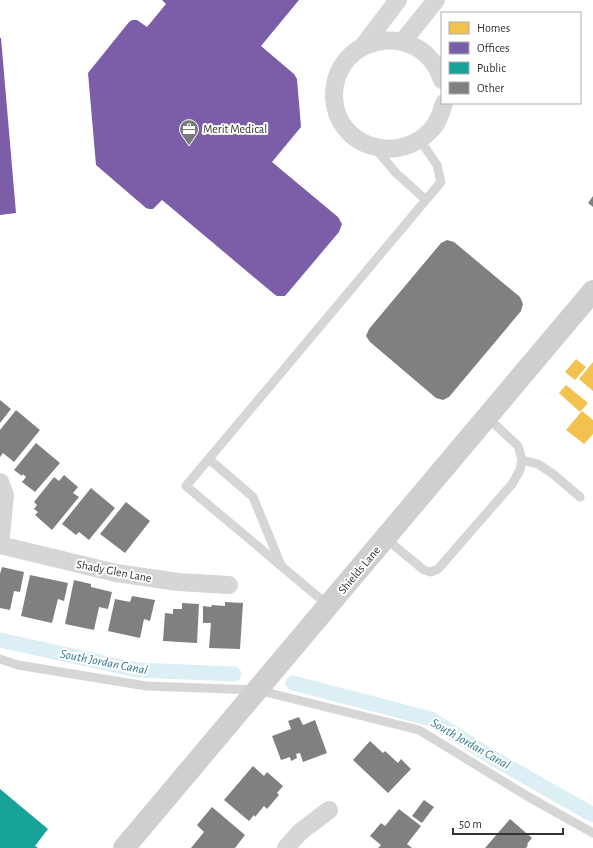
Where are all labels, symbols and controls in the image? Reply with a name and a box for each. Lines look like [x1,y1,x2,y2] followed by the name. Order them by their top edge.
[441,12,581,104] legend
[477,22,510,34] text: Homes
[477,42,510,54] text: Offices
[477,62,506,74] text: Public
[477,82,504,94] text: Other
[178,118,200,146] office icon: Merit Medical
[203,123,267,135] place label: Merit Medical
[336,544,382,596] street label: Shields Lane
[75,558,153,585] street label: Shady Glen Lane
[59,648,149,677] water label: South Jordan Canal
[429,716,512,772] water label: South Jordan Canal
[453,810,563,836] scale bar
[459,818,482,830] text: 50 m

